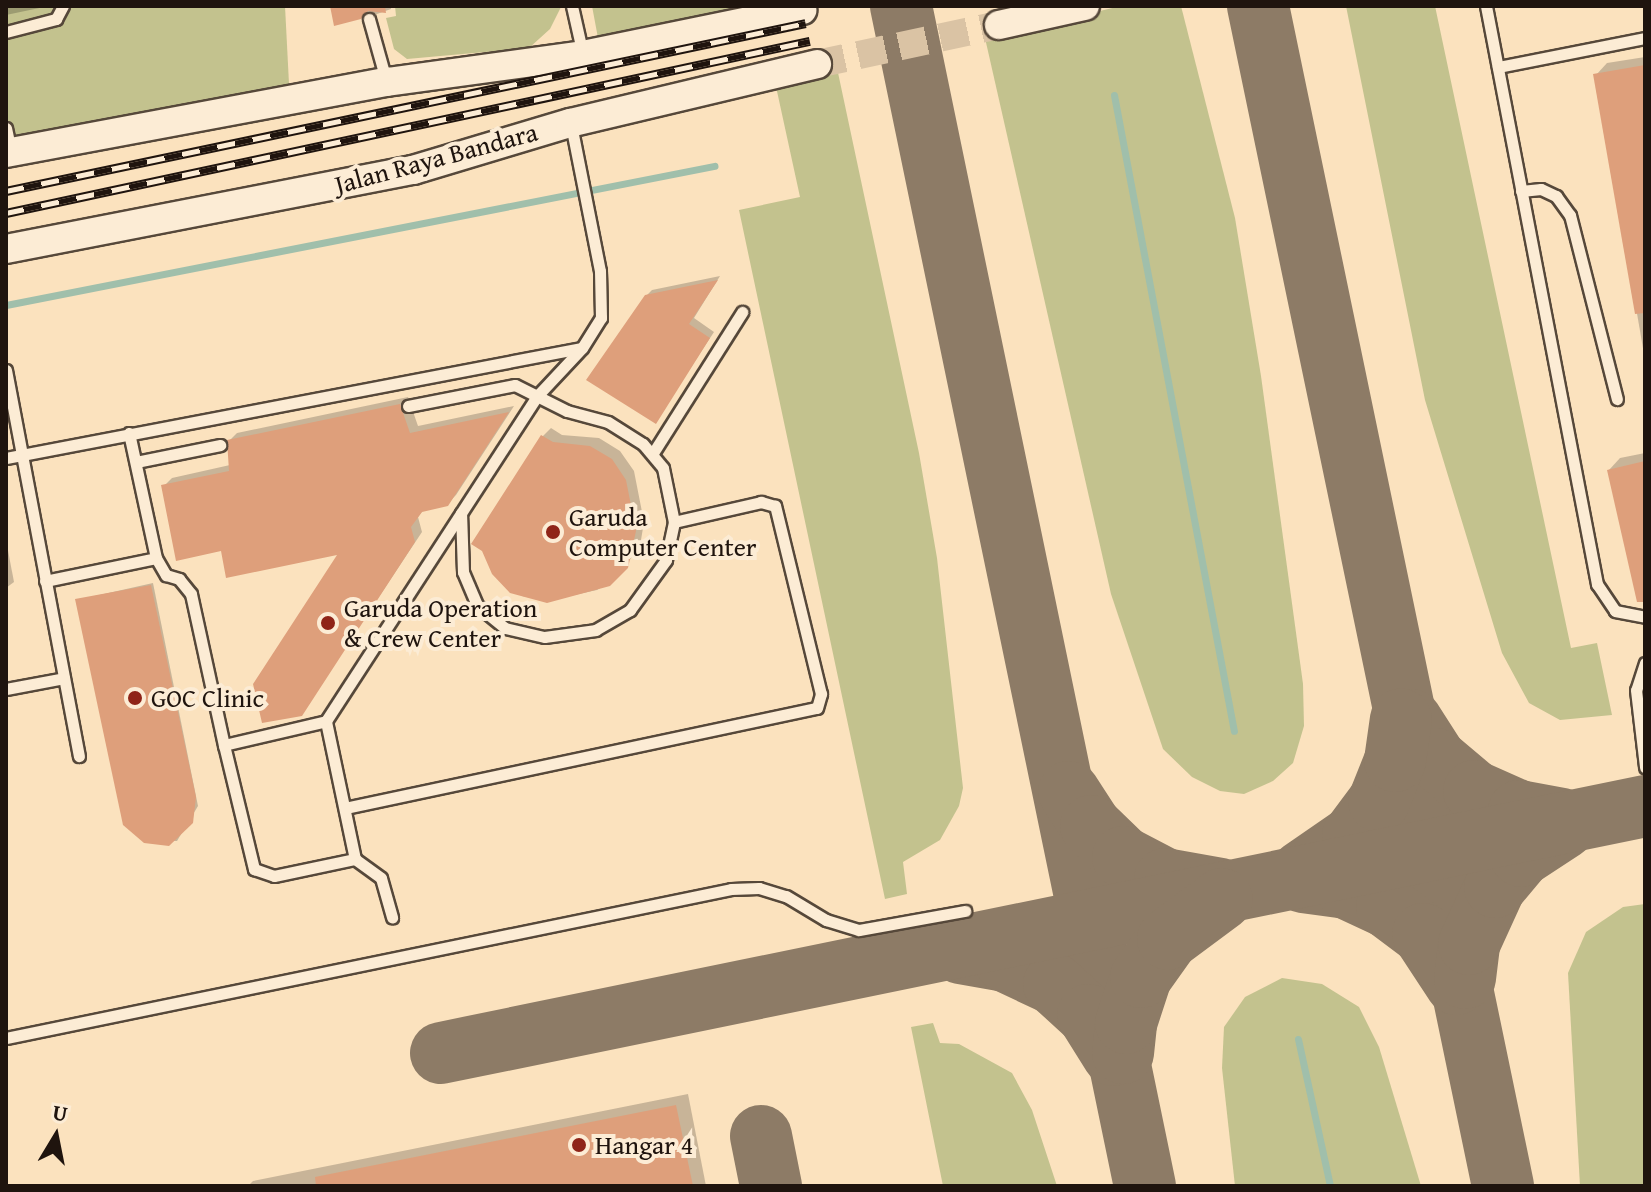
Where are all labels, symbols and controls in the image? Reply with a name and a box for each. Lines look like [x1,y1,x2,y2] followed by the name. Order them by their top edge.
[331,116,541,200] street label: Jalan Raya Bandara
[569,501,757,562] place label: Garuda Computer Center
[544,523,562,541] marker: Garuda Computer Center
[344,592,537,654] place label: Garuda Operation & Crew Center
[319,614,337,632] marker: Garuda Operation & Crew Center
[151,682,264,714] place label: GOC Clinic
[126,689,144,707] marker: GOC Clinic
[50,1095,70,1129] text: U
[16,1096,96,1176] north arrow
[595,1129,693,1161] place label: Hangar 4
[570,1136,588,1154] marker: Hangar 4

